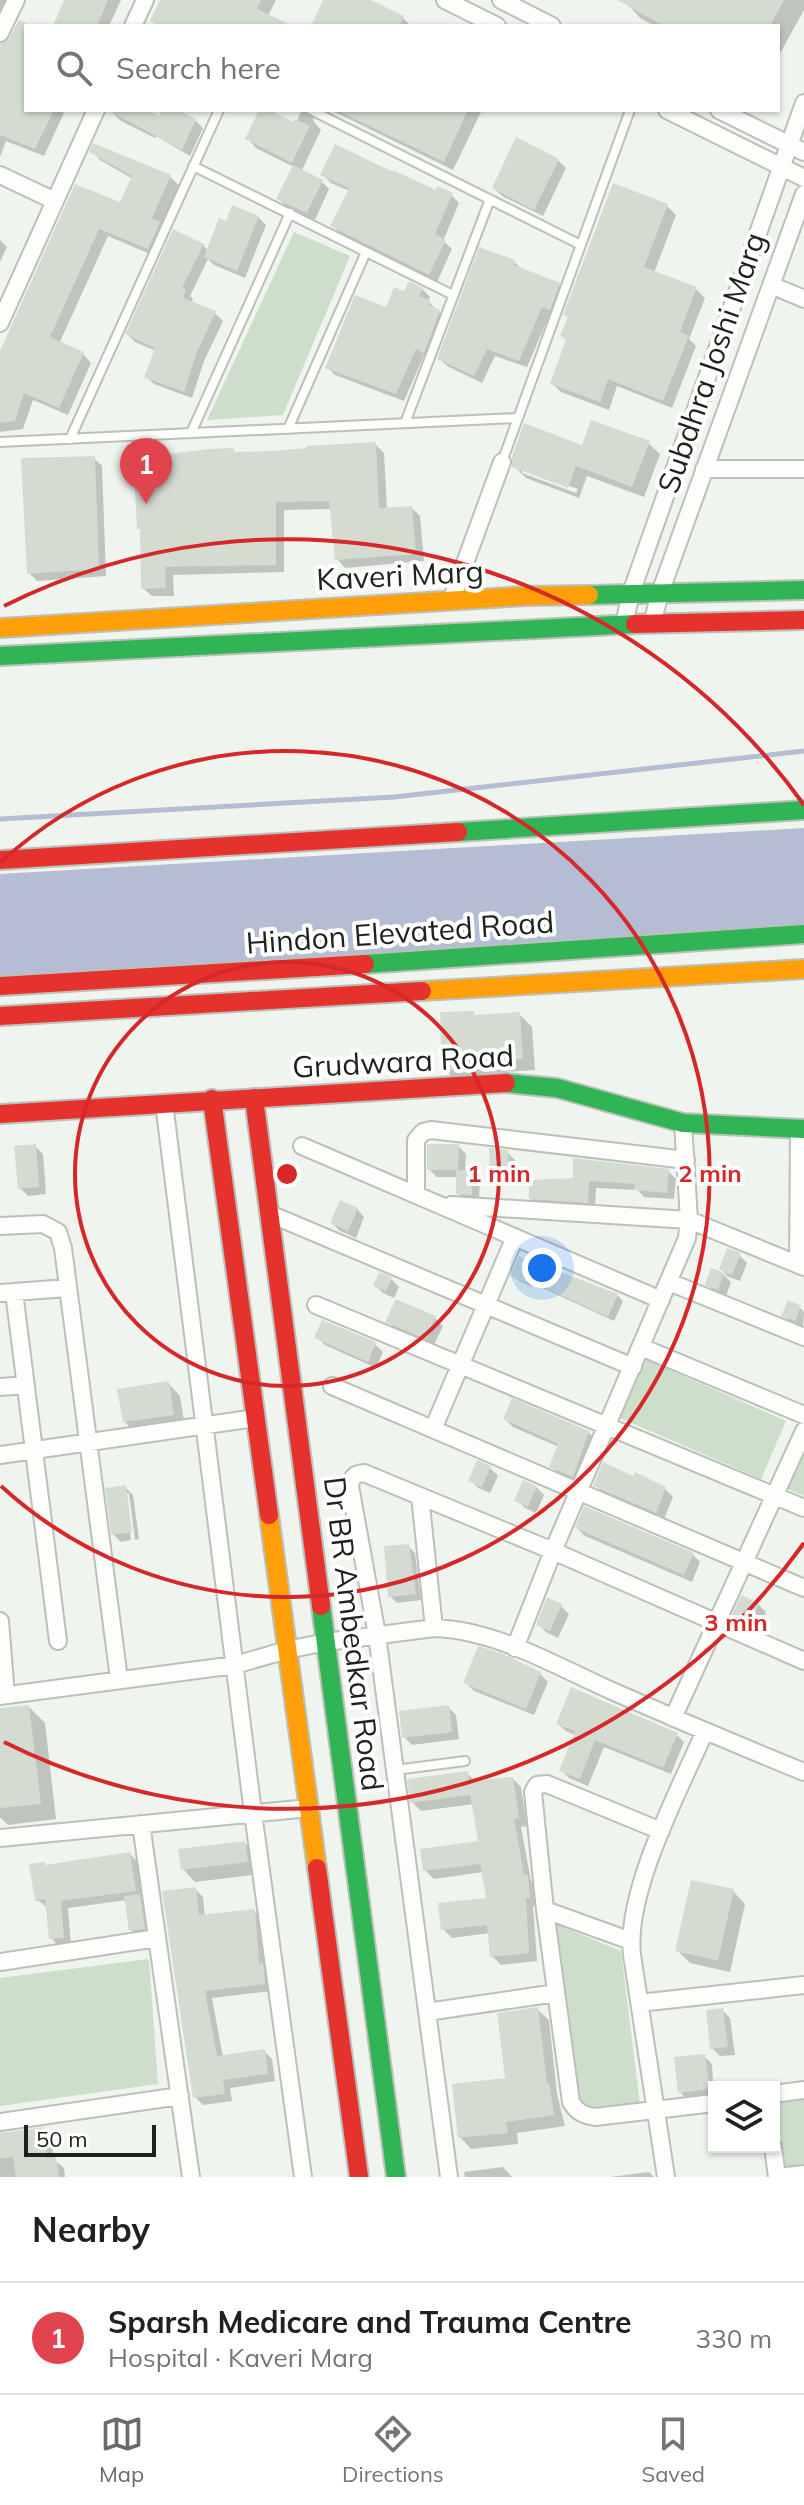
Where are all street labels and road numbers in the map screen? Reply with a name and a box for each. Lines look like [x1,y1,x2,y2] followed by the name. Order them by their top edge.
[649,227,773,498] street label: Subdhra Joshi Marg
[315,552,484,598] street label: Kaveri Marg
[245,902,555,962] street label: Hindon Elevated Road
[291,1036,515,1086] street label: Grudwara Road
[316,1475,392,1793] street label: Dr BR Ambedkar Road

